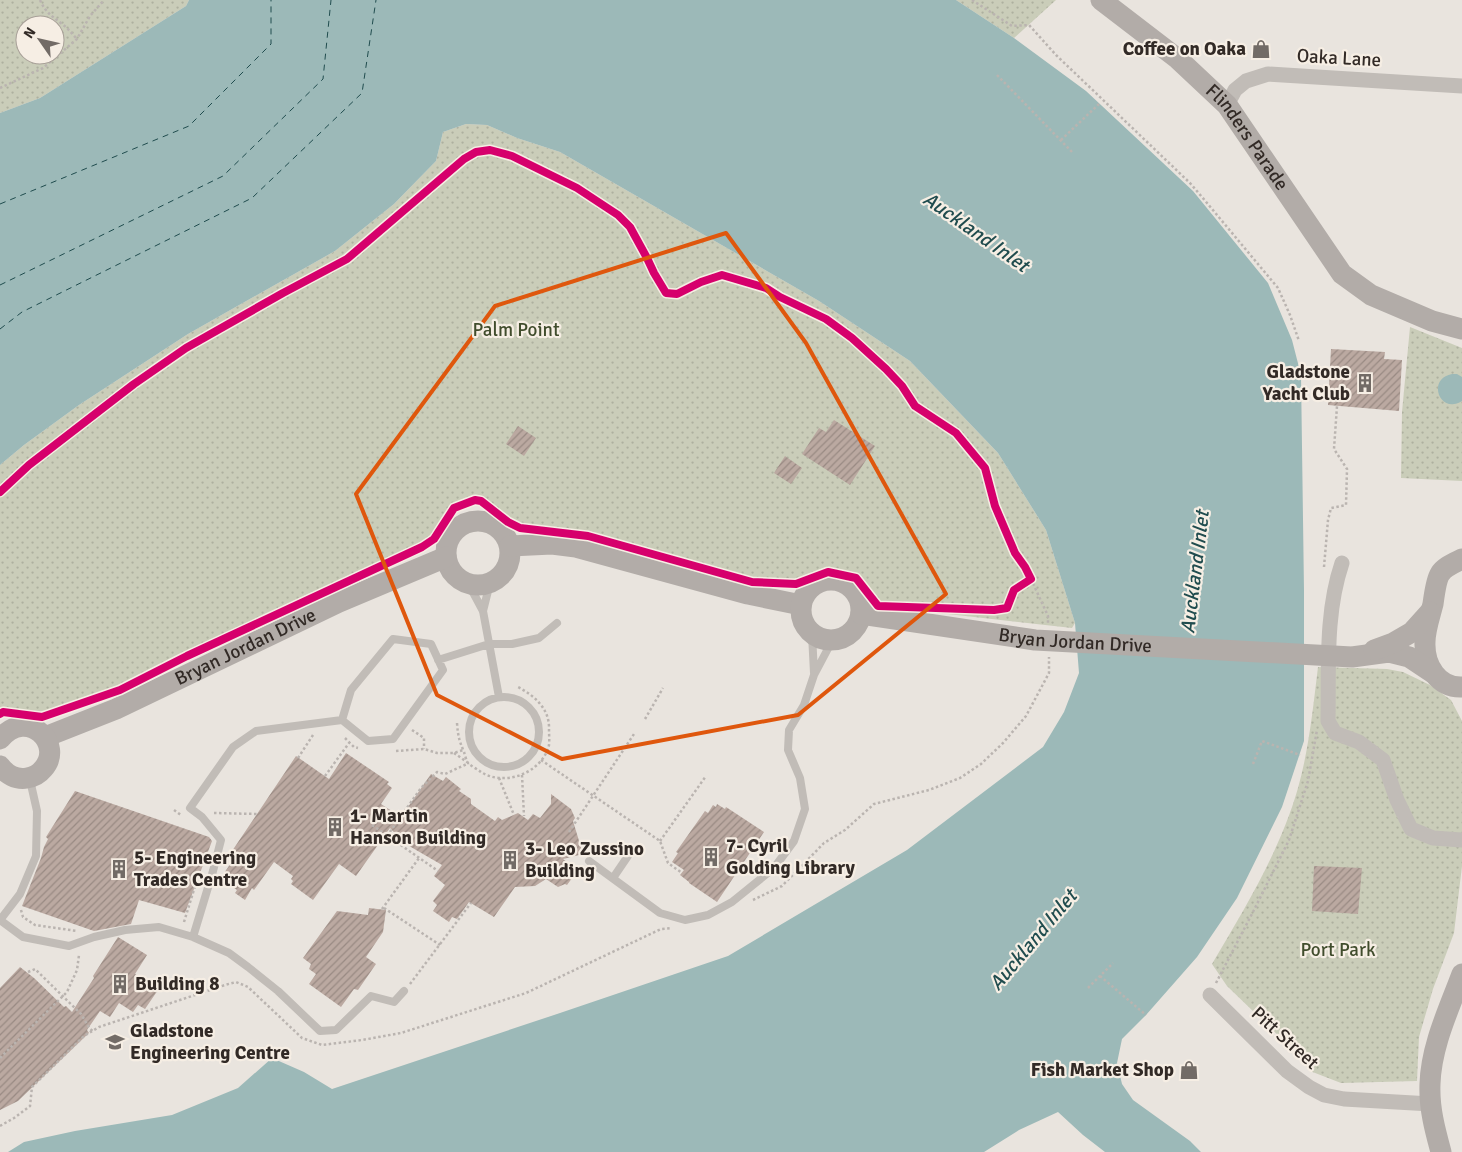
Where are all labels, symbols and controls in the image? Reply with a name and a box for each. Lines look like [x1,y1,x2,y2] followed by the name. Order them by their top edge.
[15,15,65,65] north arrow
[20,24,39,42] text: N
[1123,37,1246,61] place label: Coffee on Oaka
[1250,38,1272,60] shop icon: Coffee on Oaka
[1296,44,1382,72] street label: Oaka Lane
[1200,79,1294,195] street label: Flinders Parade
[918,186,1035,279] water label: Auckland Inlet
[472,318,560,342] park label: Palm Point
[1261,360,1350,406] place label: Gladstone Yacht Club
[1354,372,1376,394] building icon: Gladstone Yacht Club
[1175,507,1215,635] water label: Auckland Inlet
[171,603,320,691] street label: Bryan Jordan Drive
[997,623,1152,658] street label: Bryan Jordan Drive
[350,804,486,850] place label: 1- Martin Hanson Building
[324,816,346,838] building icon: 1- Martin Hanson Building
[726,834,856,880] place label: 7- Cyril Golding Library
[525,837,644,883] place label: 3- Leo Zussino Building
[134,846,256,892] place label: 5- Engineering Trades Centre
[700,846,722,868] building icon: 7- Cyril Golding Library
[499,849,521,871] building icon: 3- Leo Zussino Building
[108,858,130,880] building icon: 5- Engineering Trades Centre
[984,883,1084,995] water label: Auckland Inlet
[1301,938,1376,962] park label: Port Park
[135,972,220,996] place label: Building 8
[109,973,131,995] building icon: Building 8
[1246,1001,1324,1075] street label: Pitt Street
[130,1019,290,1065] place label: Gladstone Engineering Centre
[104,1031,126,1053] school or university icon: Gladstone Engineering Centre
[1031,1058,1174,1082] place label: Fish Market Shop
[1178,1059,1200,1081] shop icon: Fish Market Shop

